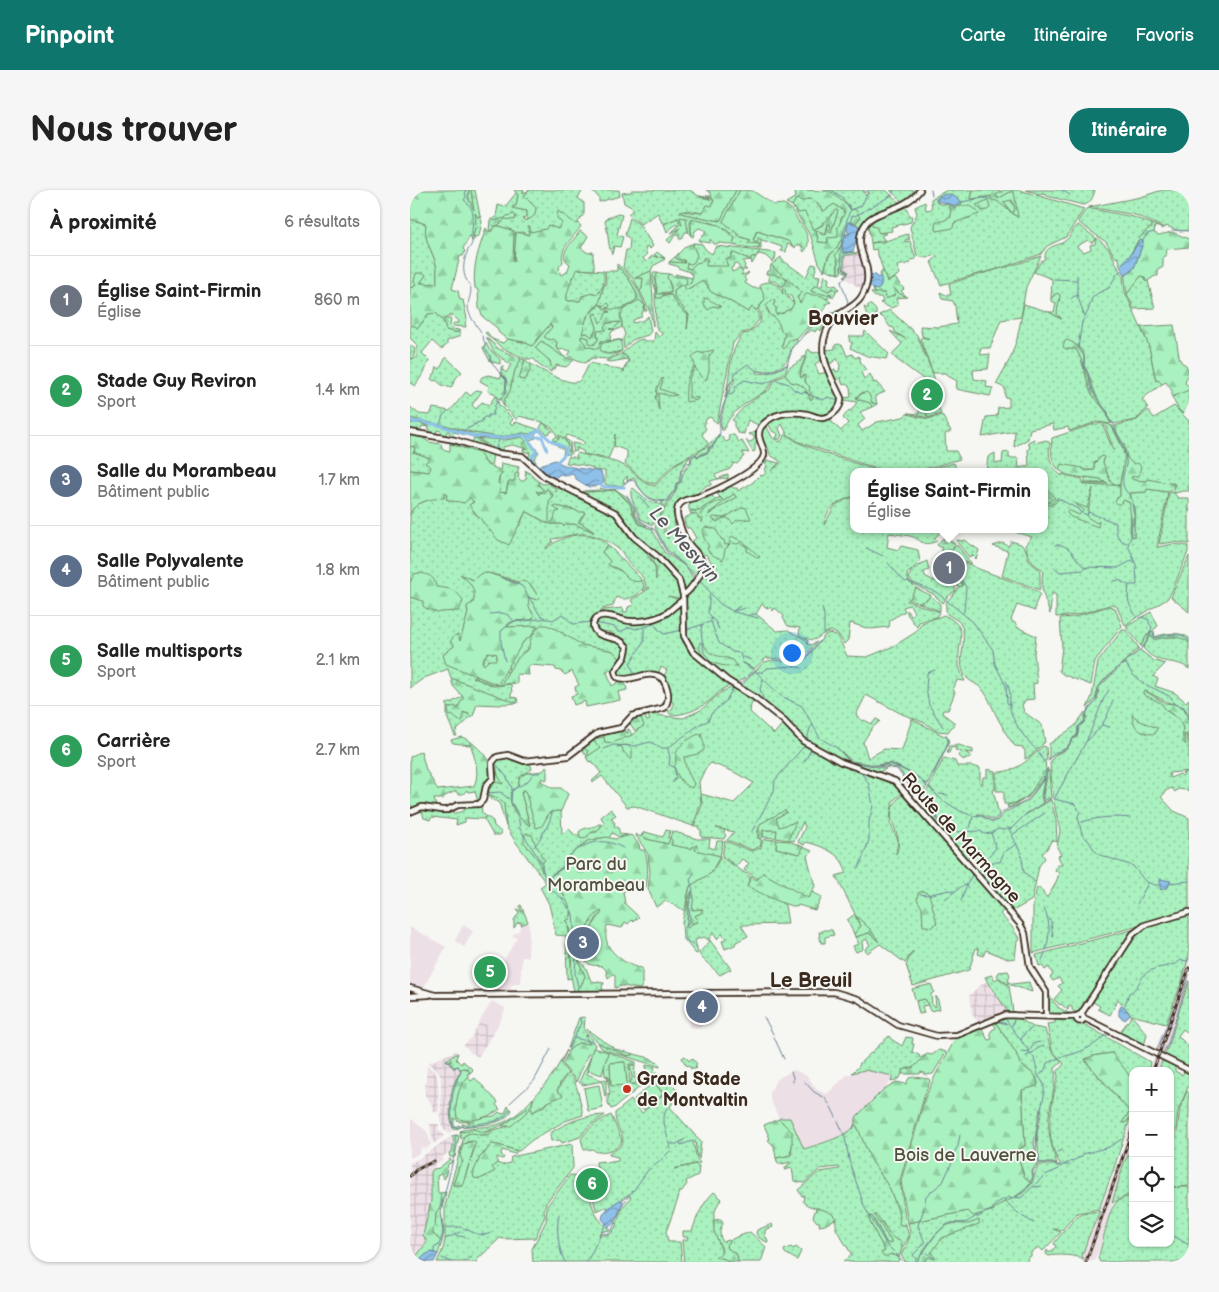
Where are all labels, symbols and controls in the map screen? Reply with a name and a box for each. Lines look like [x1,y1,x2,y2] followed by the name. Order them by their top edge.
[25,21,114,50] text: Pinpoint
[960,25,1006,46] text: Carte
[1034,25,1107,46] text: Itinéraire
[1135,25,1194,46] text: Favoris
[1069,108,1189,153] button: Itinéraire
[30,109,237,152] text: Nous trouver
[50,210,157,235] text: À proximité
[284,213,360,232] text: 6 résultats
[97,280,261,303] text: Église Saint-Firmin
[63,291,69,310] text: 1
[314,291,360,310] text: 860 m
[97,303,141,322] text: Église
[808,307,879,331] district label: Bouvier
[97,370,257,393] text: Stade Guy Reviron
[911,376,943,414] pin: 2
[61,381,71,400] text: 2
[316,381,360,400] text: 1.4 km
[97,393,136,412] text: Sport
[97,460,276,483] text: Salle du Morambeau
[850,468,1048,533] popup
[61,471,71,490] text: 3
[318,471,360,490] text: 1.7 km
[867,480,1031,503] text: Église Saint-Firmin
[97,483,210,502] text: Bâtiment public
[644,502,724,588] water label: Le Mesvrin
[867,503,911,522] text: Église
[933,549,965,587] pin: 1
[97,550,244,573] text: Salle Polyvalente
[61,561,71,580] text: 4
[316,561,360,580] text: 1.8 km
[97,573,210,592] text: Bâtiment public
[97,640,242,663] text: Salle multisports
[779,640,805,666] your location
[61,651,71,670] text: 5
[316,651,360,670] text: 2.1 km
[97,663,136,682] text: Sport
[97,730,170,753] text: Carrière
[61,741,71,760] text: 6
[315,741,360,760] text: 2.7 km
[97,753,136,772] text: Sport
[897,769,1025,908] street label: Route de Marmagne
[547,854,645,896] park label: Parc du Morambeau
[567,924,599,962] pin: 3
[474,953,506,991] pin: 5
[770,969,852,993] district label: Le Breuil
[686,988,718,1026] pin: 4
[1129,1067,1174,1247] map controls
[1129,1067,1174,1112] button: +
[637,1069,748,1111] place label: Grand Stade de Montvaltin
[621,1083,633,1095] marker: Grand Stade de Montvaltin
[1129,1112,1174,1157] button: −
[894,1145,1037,1166] park label: Bois de Lauverne
[1129,1157,1174,1202] button: locate
[576,1165,608,1203] pin: 6
[1129,1202,1174,1247] button: layers

